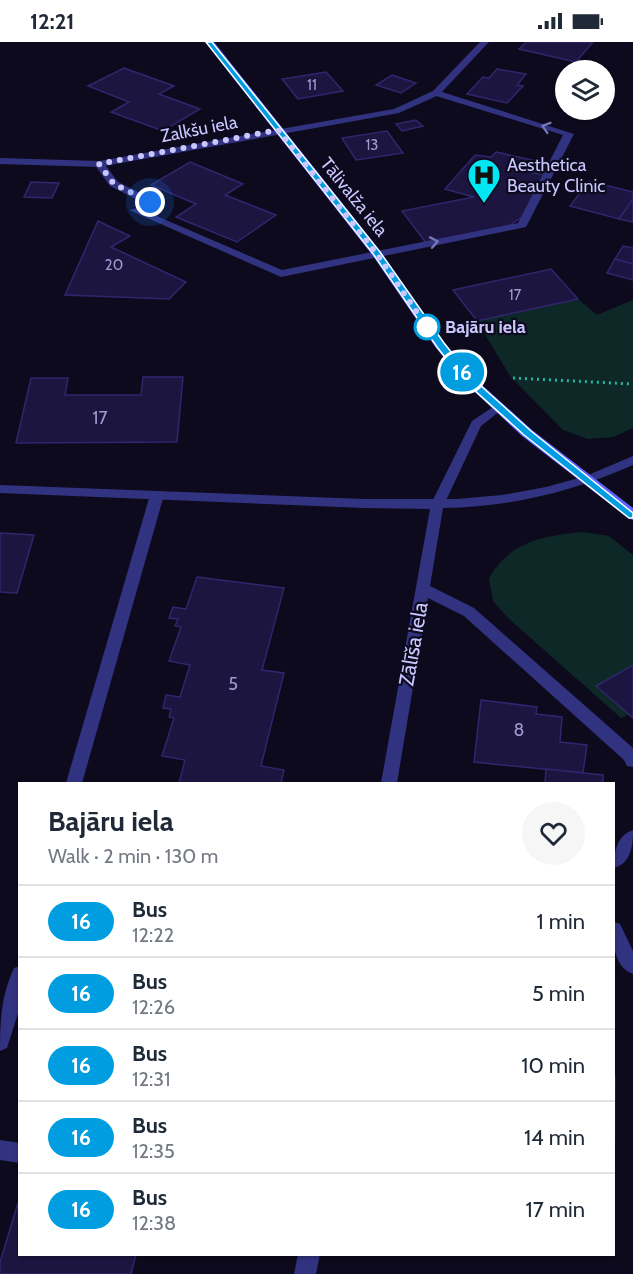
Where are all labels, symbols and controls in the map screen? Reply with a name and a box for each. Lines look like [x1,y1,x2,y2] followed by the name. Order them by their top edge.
[30,8,74,35] text: 12:21
[555,60,615,120] map controls
[555,60,615,120] button: layers
[307,76,317,94] house number: 11
[159,111,239,147] street label: Zalkšu iela
[541,122,552,134] one-way arrow
[365,136,379,154] house number: 13
[316,153,393,241] street label: Tālivalža iela
[507,154,605,197] place label: Aesthetica Beauty Clinic
[466,157,502,204] hospital icon: Aesthetica Beauty Clinic
[135,187,165,217] your location
[429,236,439,249] one-way arrow
[105,256,123,274] house number: 20
[509,286,522,304] house number: 17
[414,314,440,340] marker: Bajāru iela
[445,316,526,338] place label: Bajāru iela
[435,352,489,392] line badge: 16
[452,360,472,385] text: 16
[93,407,107,429] house number: 17
[393,600,433,688] street label: Zālīša iela
[228,673,238,695] house number: 5
[514,719,524,741] house number: 8
[522,802,585,865] button: heart
[48,804,174,838] text: Bajāru iela
[48,844,218,868] text: Walk · 2 min · 130 m
[132,896,167,923] text: Bus
[537,908,585,935] text: 1 min
[71,909,91,934] text: 16
[132,923,174,947] text: 12:22
[132,968,167,995] text: Bus
[532,980,585,1007] text: 5 min
[71,981,91,1006] text: 16
[132,995,175,1019] text: 12:26
[132,1040,167,1067] text: Bus
[521,1052,585,1079] text: 10 min
[71,1053,91,1078] text: 16
[132,1067,171,1091] text: 12:31
[132,1112,167,1139] text: Bus
[524,1124,585,1151] text: 14 min
[71,1125,91,1150] text: 16
[132,1139,175,1163] text: 12:35
[132,1184,167,1211] text: Bus
[526,1196,585,1223] text: 17 min
[71,1197,91,1222] text: 16
[132,1211,176,1235] text: 12:38

